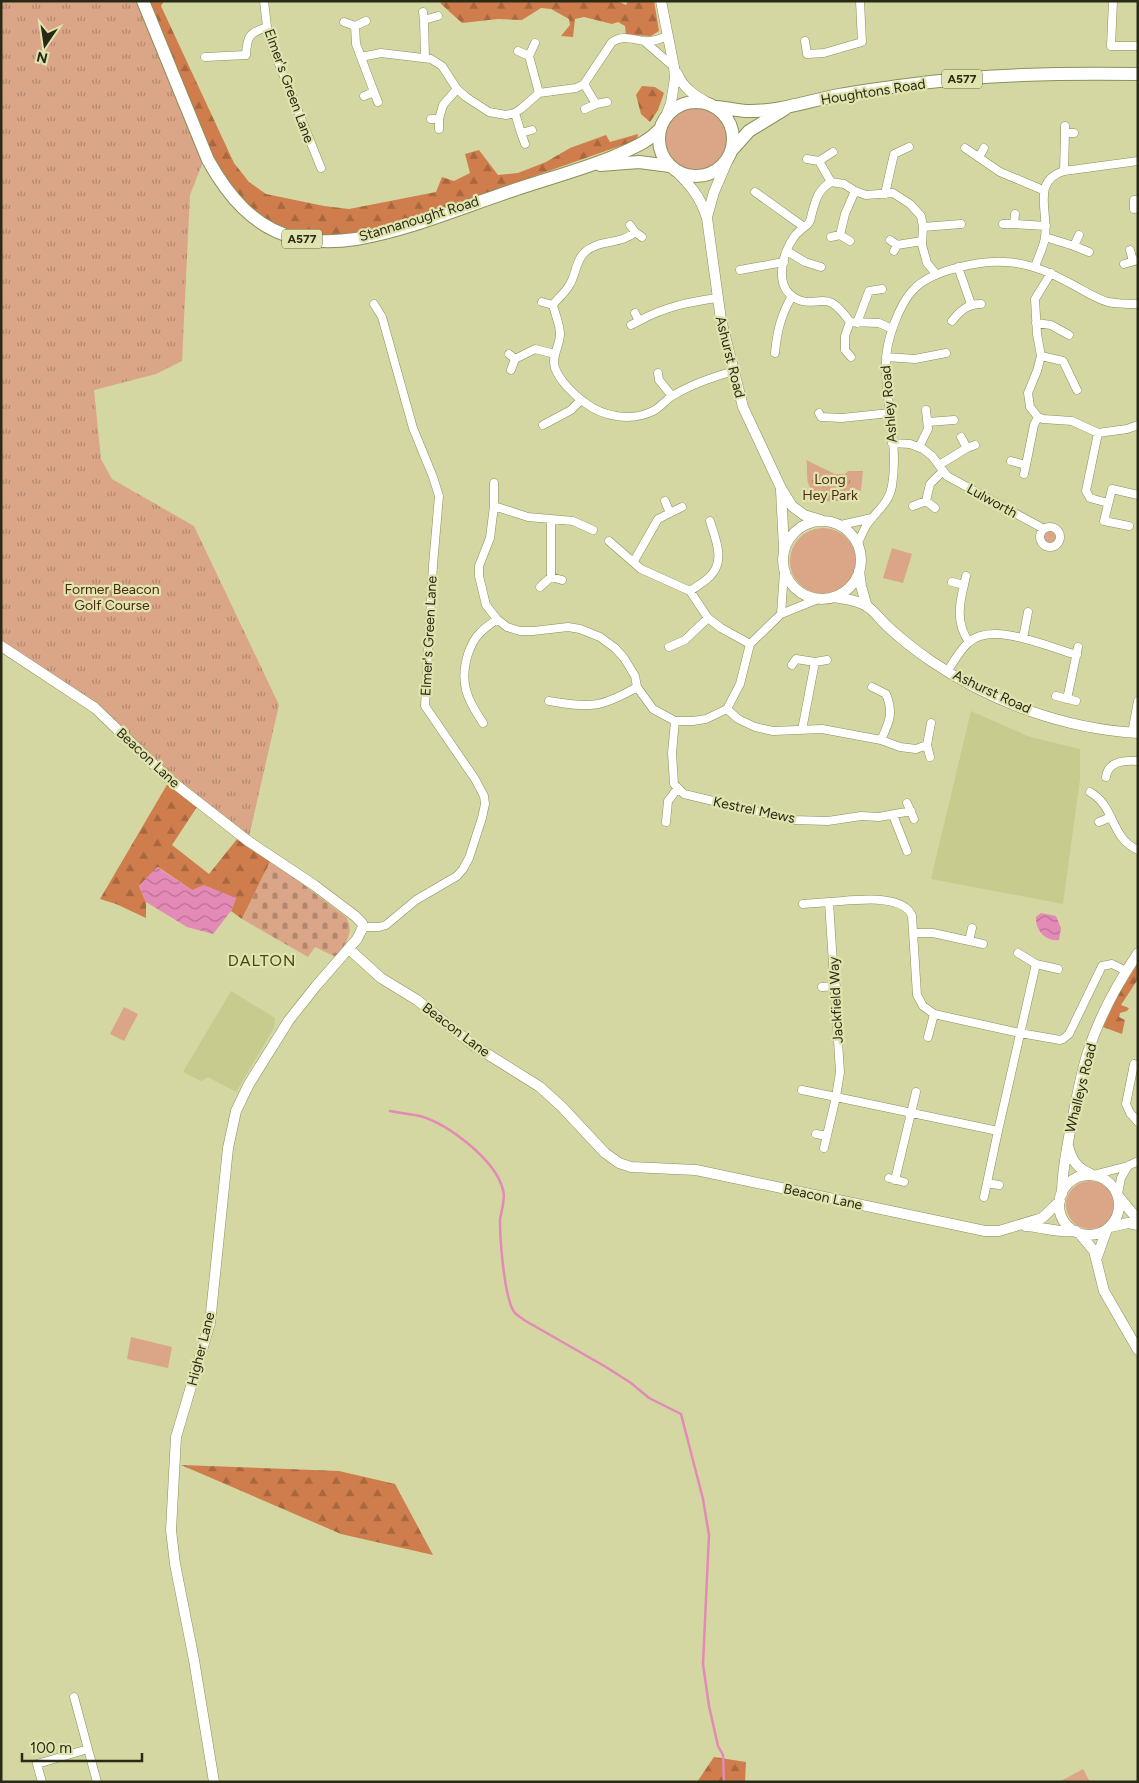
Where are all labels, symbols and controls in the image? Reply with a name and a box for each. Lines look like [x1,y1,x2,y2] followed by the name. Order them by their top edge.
[20,20,70,70] north arrow
[260,27,318,146] street label: Elmer's Green Lane
[35,48,49,67] text: N
[942,70,982,88] road number: A577
[819,75,927,109] street label: Houghtons Road
[357,193,481,245] street label: Stannanought Road
[282,230,322,248] road number: A577
[712,314,748,400] street label: Ashurst Road
[877,365,901,443] street label: Ashley Road
[802,471,858,504] park label: Long Hey Park
[964,480,1020,522] street label: Lulworth
[417,575,441,696] street label: Elmer's Green Lane
[65,581,160,614] park label: Former Beacon Golf Course
[950,667,1034,717] street label: Ashurst Road
[113,724,183,792] street label: Beacon Lane
[711,793,797,827] street label: Kestrel Mews
[228,951,296,970] district label: DALTON
[825,956,847,1044] street label: Jackfield Way
[419,999,493,1061] street label: Beacon Lane
[1062,1042,1100,1134] street label: Whalleys Road
[782,1180,864,1214] street label: Beacon Lane
[184,1310,218,1388] street label: Higher Lane
[22,1730,142,1762] scale bar
[30,1739,72,1757] text: 100 m

